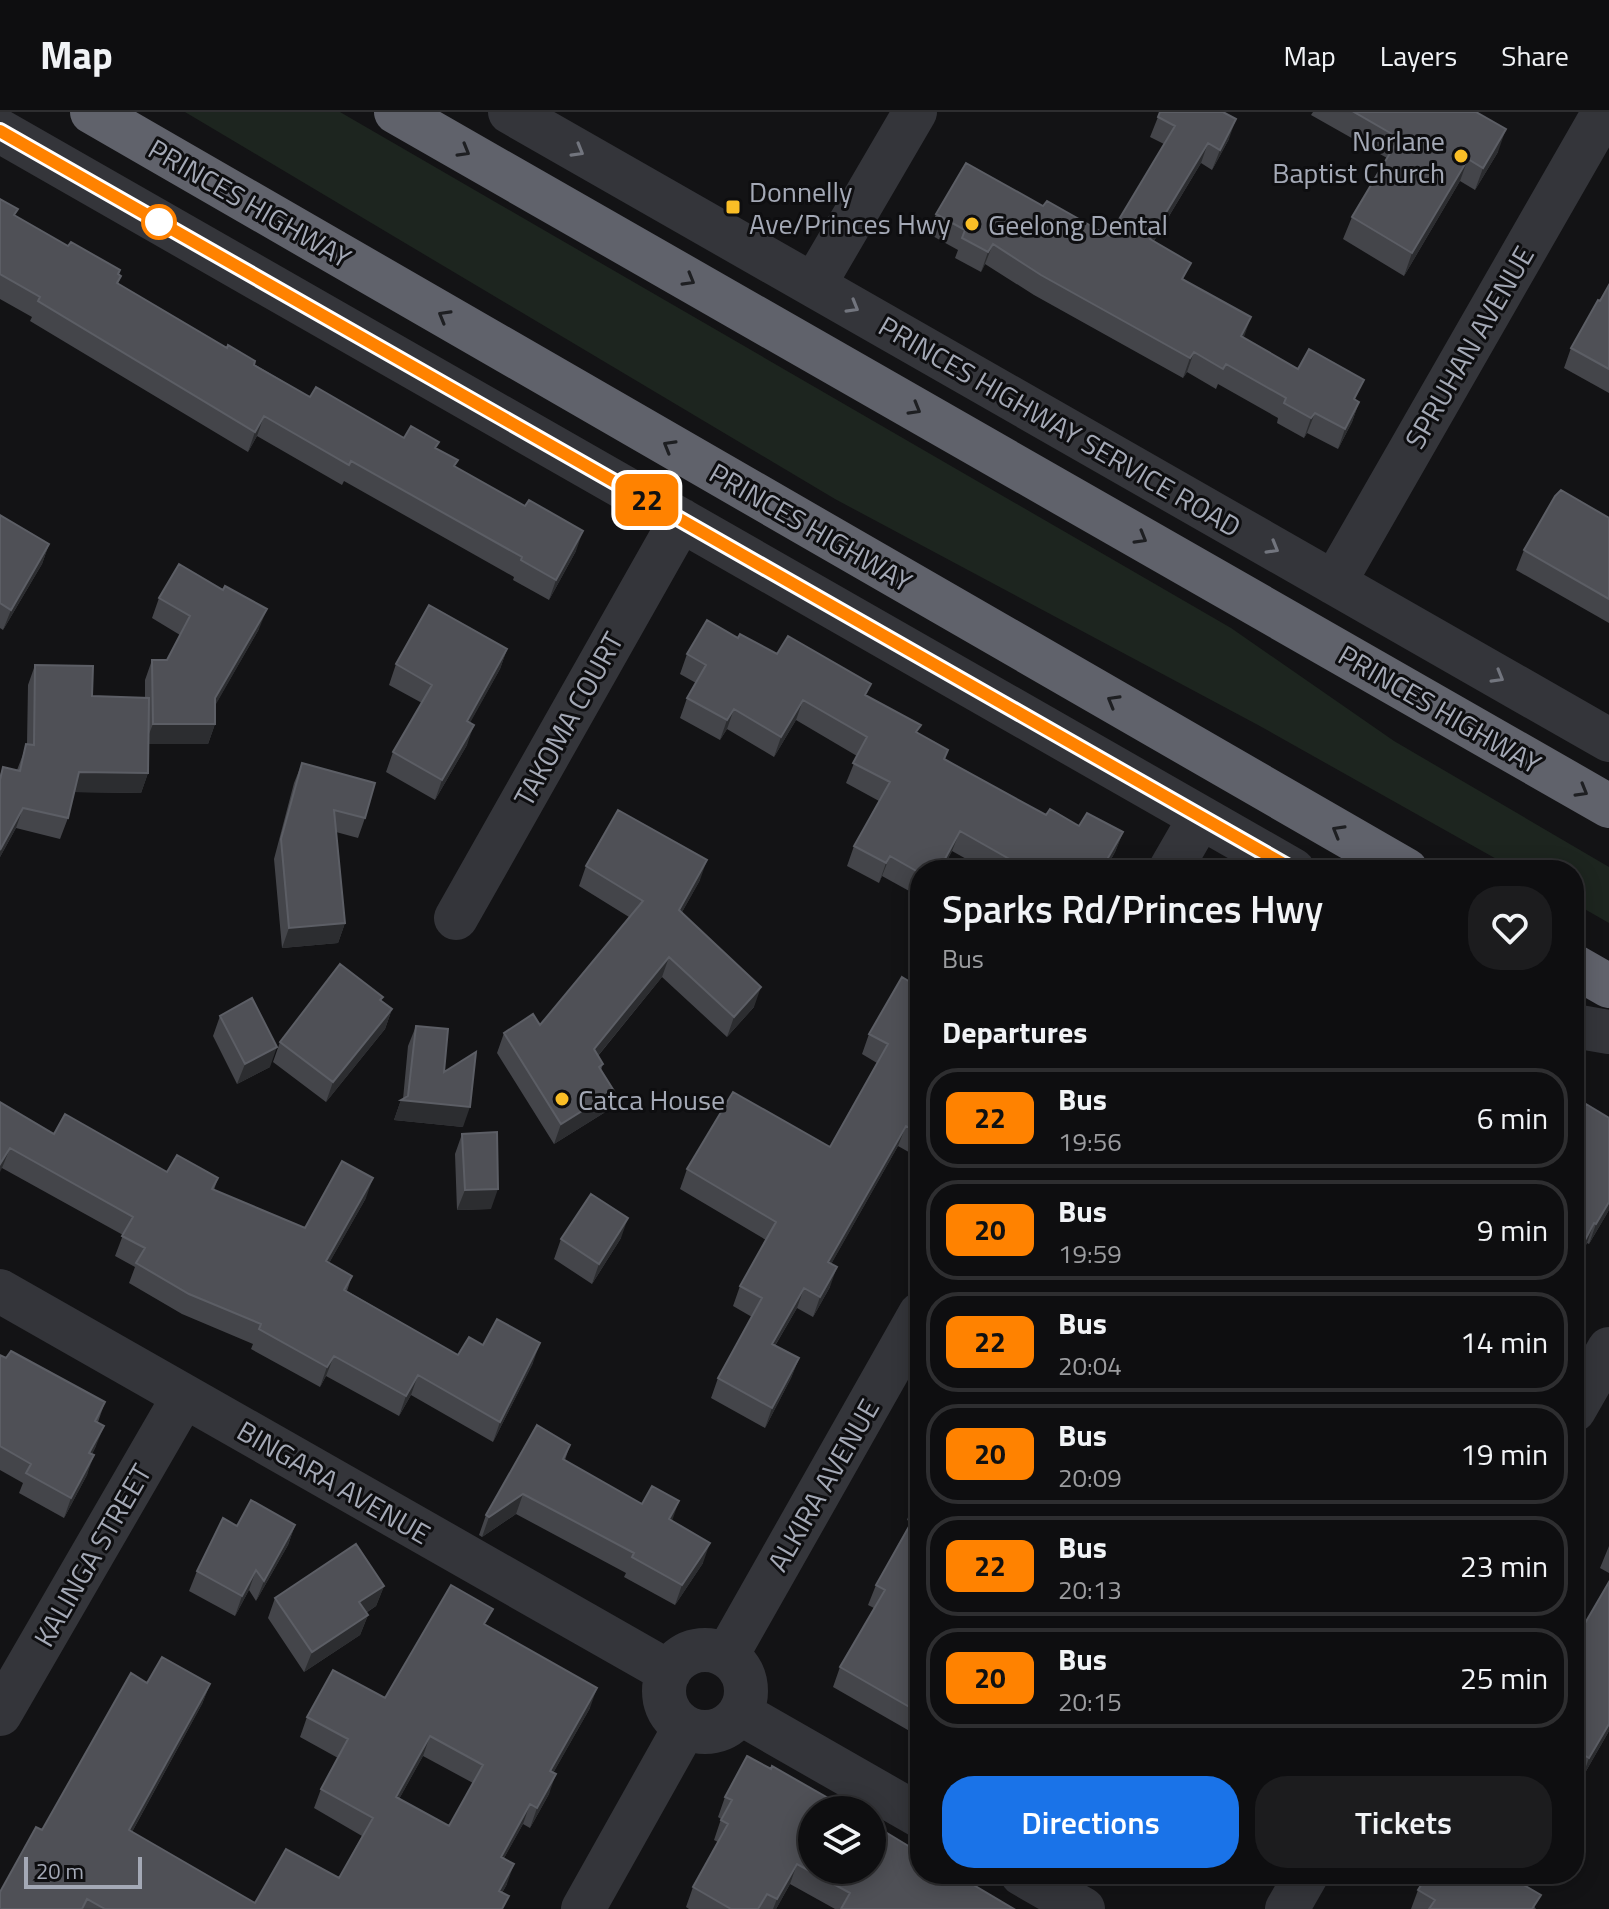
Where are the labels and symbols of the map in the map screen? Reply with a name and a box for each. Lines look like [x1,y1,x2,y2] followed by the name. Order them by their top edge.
[1272,119,1445,194] place label: Norlane Baptist Church
[140,127,360,279] street label: PRINCES HIGHWAY
[455,141,470,157] one-way arrow
[569,141,584,157] one-way arrow
[1452,147,1470,165] marker: Norlane Baptist Church
[749,170,951,245] place label: Donnelly Ave/Princes Hwy
[724,198,742,216] marker: Donnelly Ave/Princes Hwy
[988,203,1168,246] place label: Geelong Dental
[142,205,176,239] unlabelled marker
[963,215,981,233] marker: Geelong Dental
[1393,238,1545,456] street label: SPRUHAN AVENUE
[681,270,695,286] one-way arrow
[844,297,858,313] one-way arrow
[871,304,1249,548] street label: PRINCES HIGHWAY SERVICE ROAD
[438,310,453,326] one-way arrow
[906,399,921,415] one-way arrow
[663,440,678,456] one-way arrow
[701,451,921,603] street label: PRINCES HIGHWAY
[611,474,683,526] line badge: 22
[1132,528,1147,544] one-way arrow
[1265,538,1279,553] one-way arrow
[502,624,634,814] street label: TAKOMA COURT
[1330,633,1550,785] street label: PRINCES HIGHWAY
[1489,667,1504,683] one-way arrow
[1107,695,1122,711] one-way arrow
[1573,781,1588,797] one-way arrow
[1332,825,1347,841] one-way arrow
[578,1078,725,1121] place label: Catca House
[553,1090,571,1108] marker: Catca House
[756,1391,890,1579] street label: ALKIRA AVENUE
[229,1409,439,1555] street label: BINGARA AVENUE
[22,1455,162,1654] street label: KALINGA STREET
[24,1853,142,1889] scale bar

